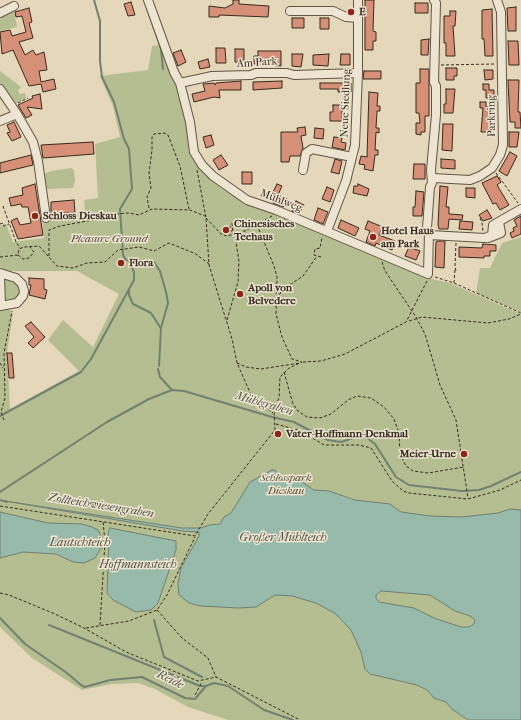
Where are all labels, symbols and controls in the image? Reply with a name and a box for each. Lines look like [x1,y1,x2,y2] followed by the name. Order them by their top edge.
[359,5,366,19] place label: E
[346,7,356,17] marker: E
[236,55,278,71] street label: Am Park
[338,68,354,138] street label: Neue Siedlung
[485,95,499,137] street label: Parkring
[258,187,304,215] street label: Mühlweg
[43,209,117,223] place label: Schloss Dieskau
[30,211,40,221] marker: Schloss Dieskau
[234,217,294,243] place label: Chinesisches Teehaus
[381,224,434,250] place label: Hotel Haus am Park
[221,225,231,235] marker: Chinesisches Teehaus
[71,232,147,246] park label: Pleasure Ground
[368,232,378,242] marker: Hotel Haus am Park
[129,256,153,270] place label: Flora
[116,258,126,268] marker: Flora
[248,281,296,307] place label: Apoll von Belvedere
[235,289,245,299] marker: Apoll von Belvedere
[234,389,294,419] water label: Mühlgraben
[286,427,408,441] place label: Vater-Hoffmann-Denkmal
[273,429,283,439] marker: Vater-Hoffmann-Denkmal
[399,447,456,461] place label: Meier-Urne
[459,449,469,459] marker: Meier-Urne
[260,471,312,497] park label: Schlosspark Dieskau
[47,491,155,521] water label: Zollteichwiesengraben
[239,531,327,545] water label: Großer Mühlteich
[50,536,110,550] water label: Lautschteich
[99,558,177,572] water label: Hoffmannsteich
[154,667,186,693] water label: Reide

